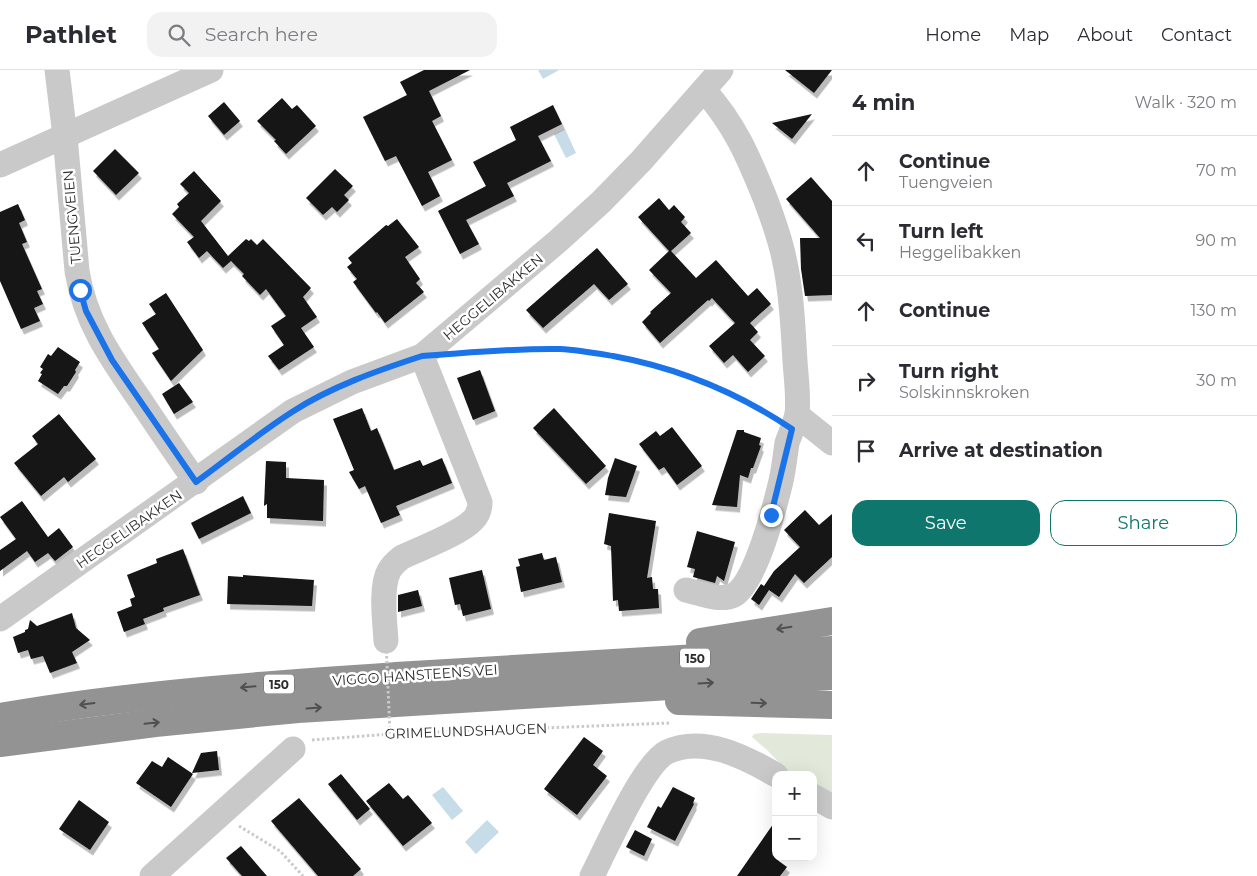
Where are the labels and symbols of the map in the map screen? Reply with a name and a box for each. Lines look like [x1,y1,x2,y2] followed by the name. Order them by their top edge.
[59,169,85,265] street label: TUENGVEIEN
[439,250,547,344] street label: HEGGELIBAKKEN
[69,279,92,302] route start
[72,486,186,572] street label: HEGGELIBAKKEN
[760,504,783,527] route end
[776,624,792,634] one-way arrow
[680,648,710,668] road number: 150
[332,660,498,690] street label: VIGGO HANSTEENS VEI
[264,674,294,694] road number: 150
[698,679,714,688] one-way arrow
[240,682,256,692] one-way arrow
[750,698,767,708] one-way arrow
[79,699,95,709] one-way arrow
[306,703,322,712] one-way arrow
[144,718,160,728] one-way arrow
[384,719,548,743] street label: GRIMELUNDSHAUGEN

